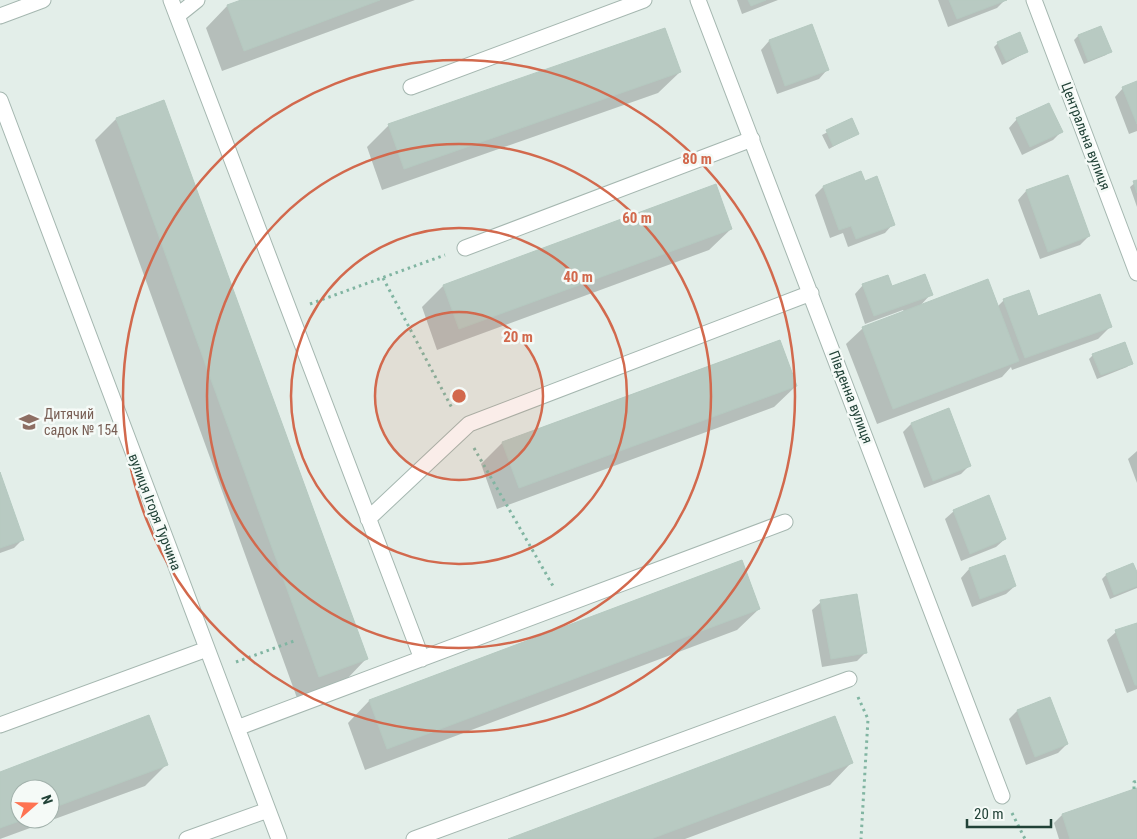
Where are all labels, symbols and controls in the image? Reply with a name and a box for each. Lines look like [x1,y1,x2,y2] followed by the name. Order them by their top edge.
[1058,80,1114,192] street label: Центральна вулиця
[682,150,712,168] text: 80 m
[622,209,652,227] text: 60 m
[563,268,593,286] text: 40 m
[503,328,533,346] text: 20 m
[826,348,876,446] street label: Південна вулиця
[450,387,468,405] centre of rings
[44,406,118,438] place label: Дитячий садок № 154
[18,411,40,433] school or university icon: Дитячий садок № 154
[125,451,185,573] street label: вулиця Ігоря Турчина
[10,779,60,829] north arrow
[38,793,56,806] text: N
[967,796,1051,828] scale bar
[974,805,1004,823] text: 20 m

